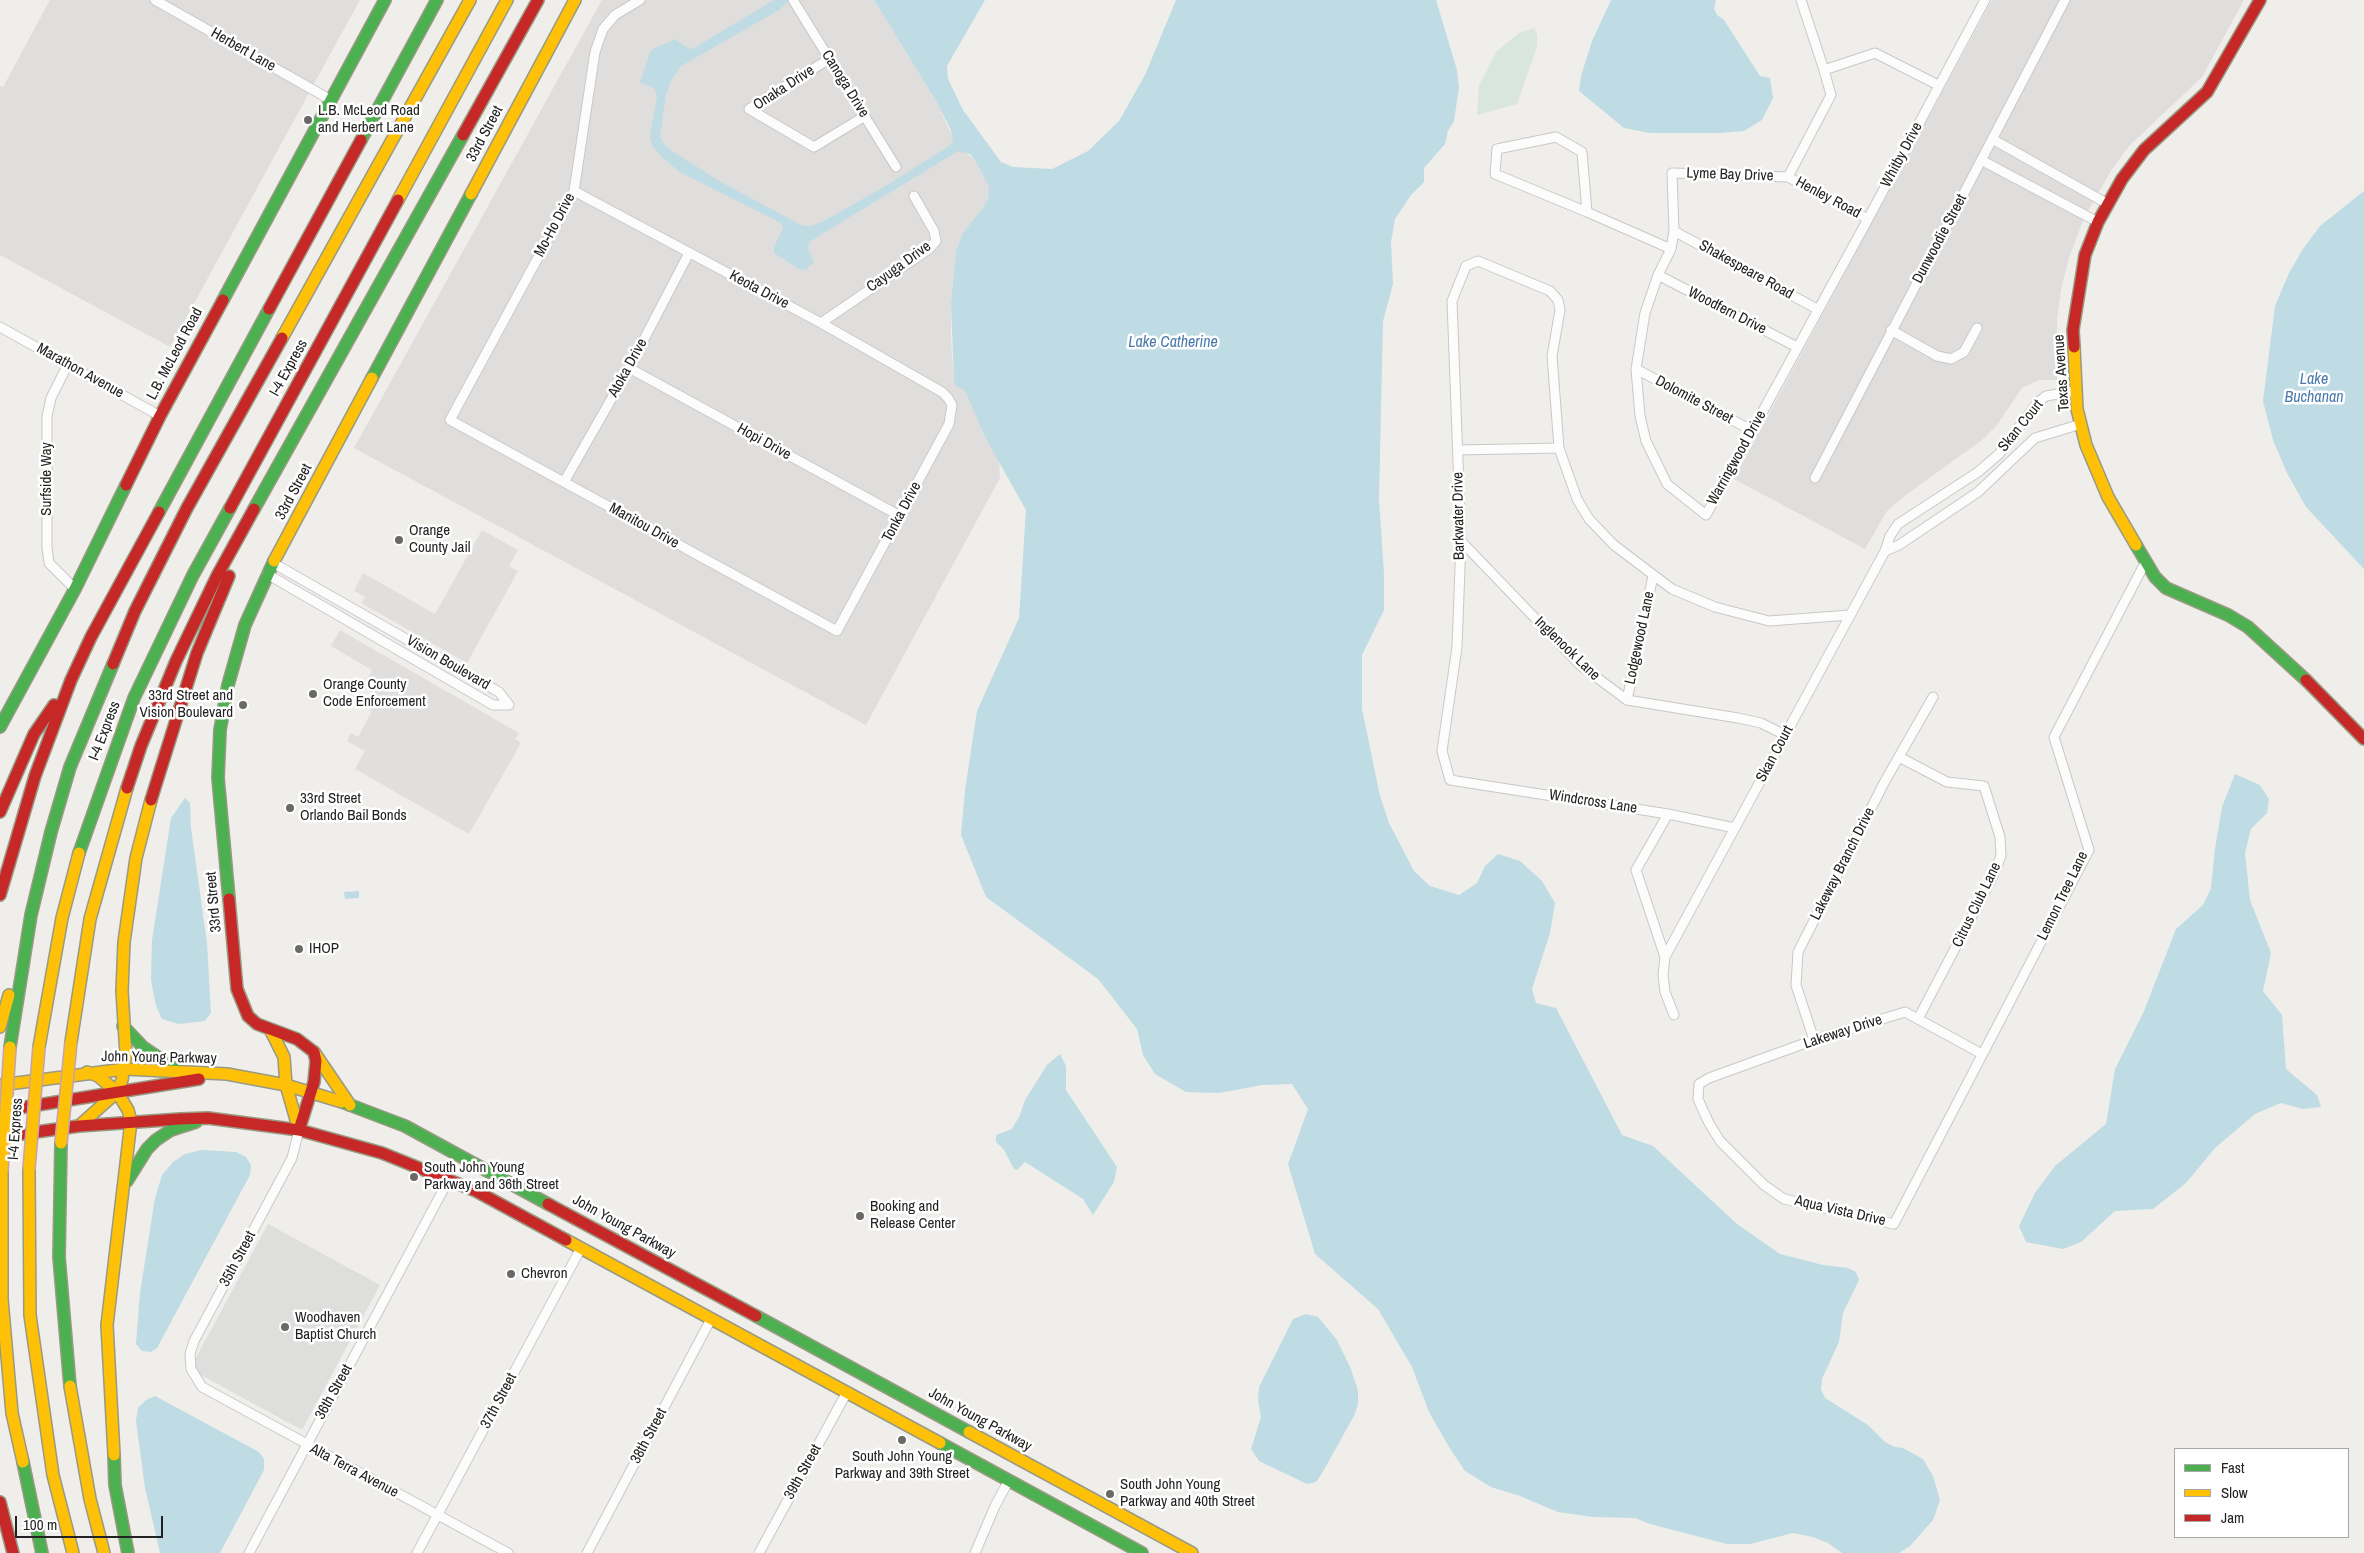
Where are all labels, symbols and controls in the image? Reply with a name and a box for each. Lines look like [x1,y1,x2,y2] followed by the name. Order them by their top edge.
[207,24,279,76] street label: Herbert Lane
[817,47,873,121] street label: Canoga Drive
[750,62,818,114] street label: Onaka Drive
[318,102,420,137] place label: L.B. McLeod Road and Herbert Lane
[463,103,507,165] street label: 33rd Street
[302,114,314,126] marker: L.B. McLeod Road and Herbert Lane
[1877,119,1927,191] street label: Whitby Drive
[1686,164,1774,186] street label: Lyme Bay Drive
[1792,173,1864,223] street label: Henley Road
[531,190,579,260] street label: Mo-Ho Drive
[1909,191,1971,287] street label: Dunwoodie Street
[1696,237,1796,303] street label: Shakespeare Road
[863,238,935,296] street label: Cayuga Drive
[726,267,792,313] street label: Keota Drive
[1685,283,1769,339] street label: Woodfern Drive
[143,305,207,403] street label: L.B. McLeod Road
[1128,333,1218,353] water label: Lake Catherine
[2050,334,2074,412] street label: Texas Avenue
[266,336,312,400] street label: I-4 Express
[605,336,651,400] street label: Atoka Drive
[33,340,127,402] street label: Marathon Avenue
[2284,370,2344,408] water label: Lake Buchanan
[1652,372,1736,428] street label: Dolomite Street
[1995,396,2047,456] street label: Skan Court
[1704,408,1770,508] street label: Warringwood Drive
[734,420,794,464] street label: Hopi Drive
[38,442,56,516] street label: Surfside Way
[272,461,316,523] street label: 33rd Street
[1449,472,1469,560] street label: Barkwater Drive
[879,479,925,545] street label: Tonka Drive
[606,499,682,553] street label: Manitou Drive
[409,522,471,557] place label: Orange County Jail
[393,534,405,546] marker: Orange County Jail
[1621,590,1659,686] street label: Lodgewood Lane
[1530,613,1604,685] street label: Inglenook Lane
[403,632,493,694] street label: Vision Boulevard
[323,676,426,711] place label: Orange County Code Enforcement
[140,687,233,722] place label: 33rd Street and Vision Boulevard
[307,688,319,700] marker: Orange County Code Enforcement
[85,699,125,763] street label: I-4 Express
[237,699,249,711] marker: 33rd Street and Vision Boulevard
[1753,723,1797,785] street label: Skan Court
[1548,786,1638,818] street label: Windcross Lane
[300,790,407,825] place label: 33rd Street Orlando Bail Bonds
[284,802,296,814] marker: 33rd Street Orlando Bail Bonds
[1807,805,1879,923] street label: Lakeway Branch Drive
[2034,849,2092,943] street label: Lemon Tree Lane
[1949,860,2005,950] street label: Citrus Club Lane
[202,871,226,933] street label: 33rd Street
[309,940,339,958] place label: IHOP
[293,943,305,955] marker: IHOP
[1802,1011,1884,1053] street label: Lakeway Drive
[101,1048,217,1068] street label: John Young Parkway
[5,1097,27,1161] street label: I-4 Express
[424,1159,559,1194] place label: South John Young Parkway and 36th Street
[408,1171,420,1183] marker: South John Young Parkway and 36th Street
[569,1191,679,1263] street label: John Young Parkway
[1793,1192,1887,1230] street label: Aqua Vista Drive
[870,1198,955,1233] place label: Booking and Release Center
[854,1210,866,1222] marker: Booking and Release Center
[216,1228,260,1290] street label: 35th Street
[521,1265,567,1283] place label: Chevron
[505,1268,517,1280] marker: Chevron
[295,1309,376,1344] place label: Woodhaven Baptist Church
[279,1321,291,1333] marker: Woodhaven Baptist Church
[312,1361,356,1423] street label: 36th Street
[477,1370,521,1432] street label: 37th Street
[925,1384,1035,1456] street label: John Young Parkway
[627,1405,671,1467] street label: 38th Street
[896,1434,908,1446] marker: South John Young Parkway and 39th Street
[307,1440,401,1502] street label: Alta Terra Avenue
[781,1441,825,1503] street label: 39th Street
[835,1448,969,1483] place label: South John Young Parkway and 39th Street
[2174,1448,2349,1538] legend
[2221,1457,2244,1478] text: Fast
[1120,1476,1255,1511] place label: South John Young Parkway and 40th Street
[2221,1482,2248,1503] text: Slow
[1104,1488,1116,1500] marker: South John Young Parkway and 40th Street
[18,1506,165,1538] scale bar
[2221,1507,2244,1528] text: Jam
[23,1514,57,1535] text: 100 m

